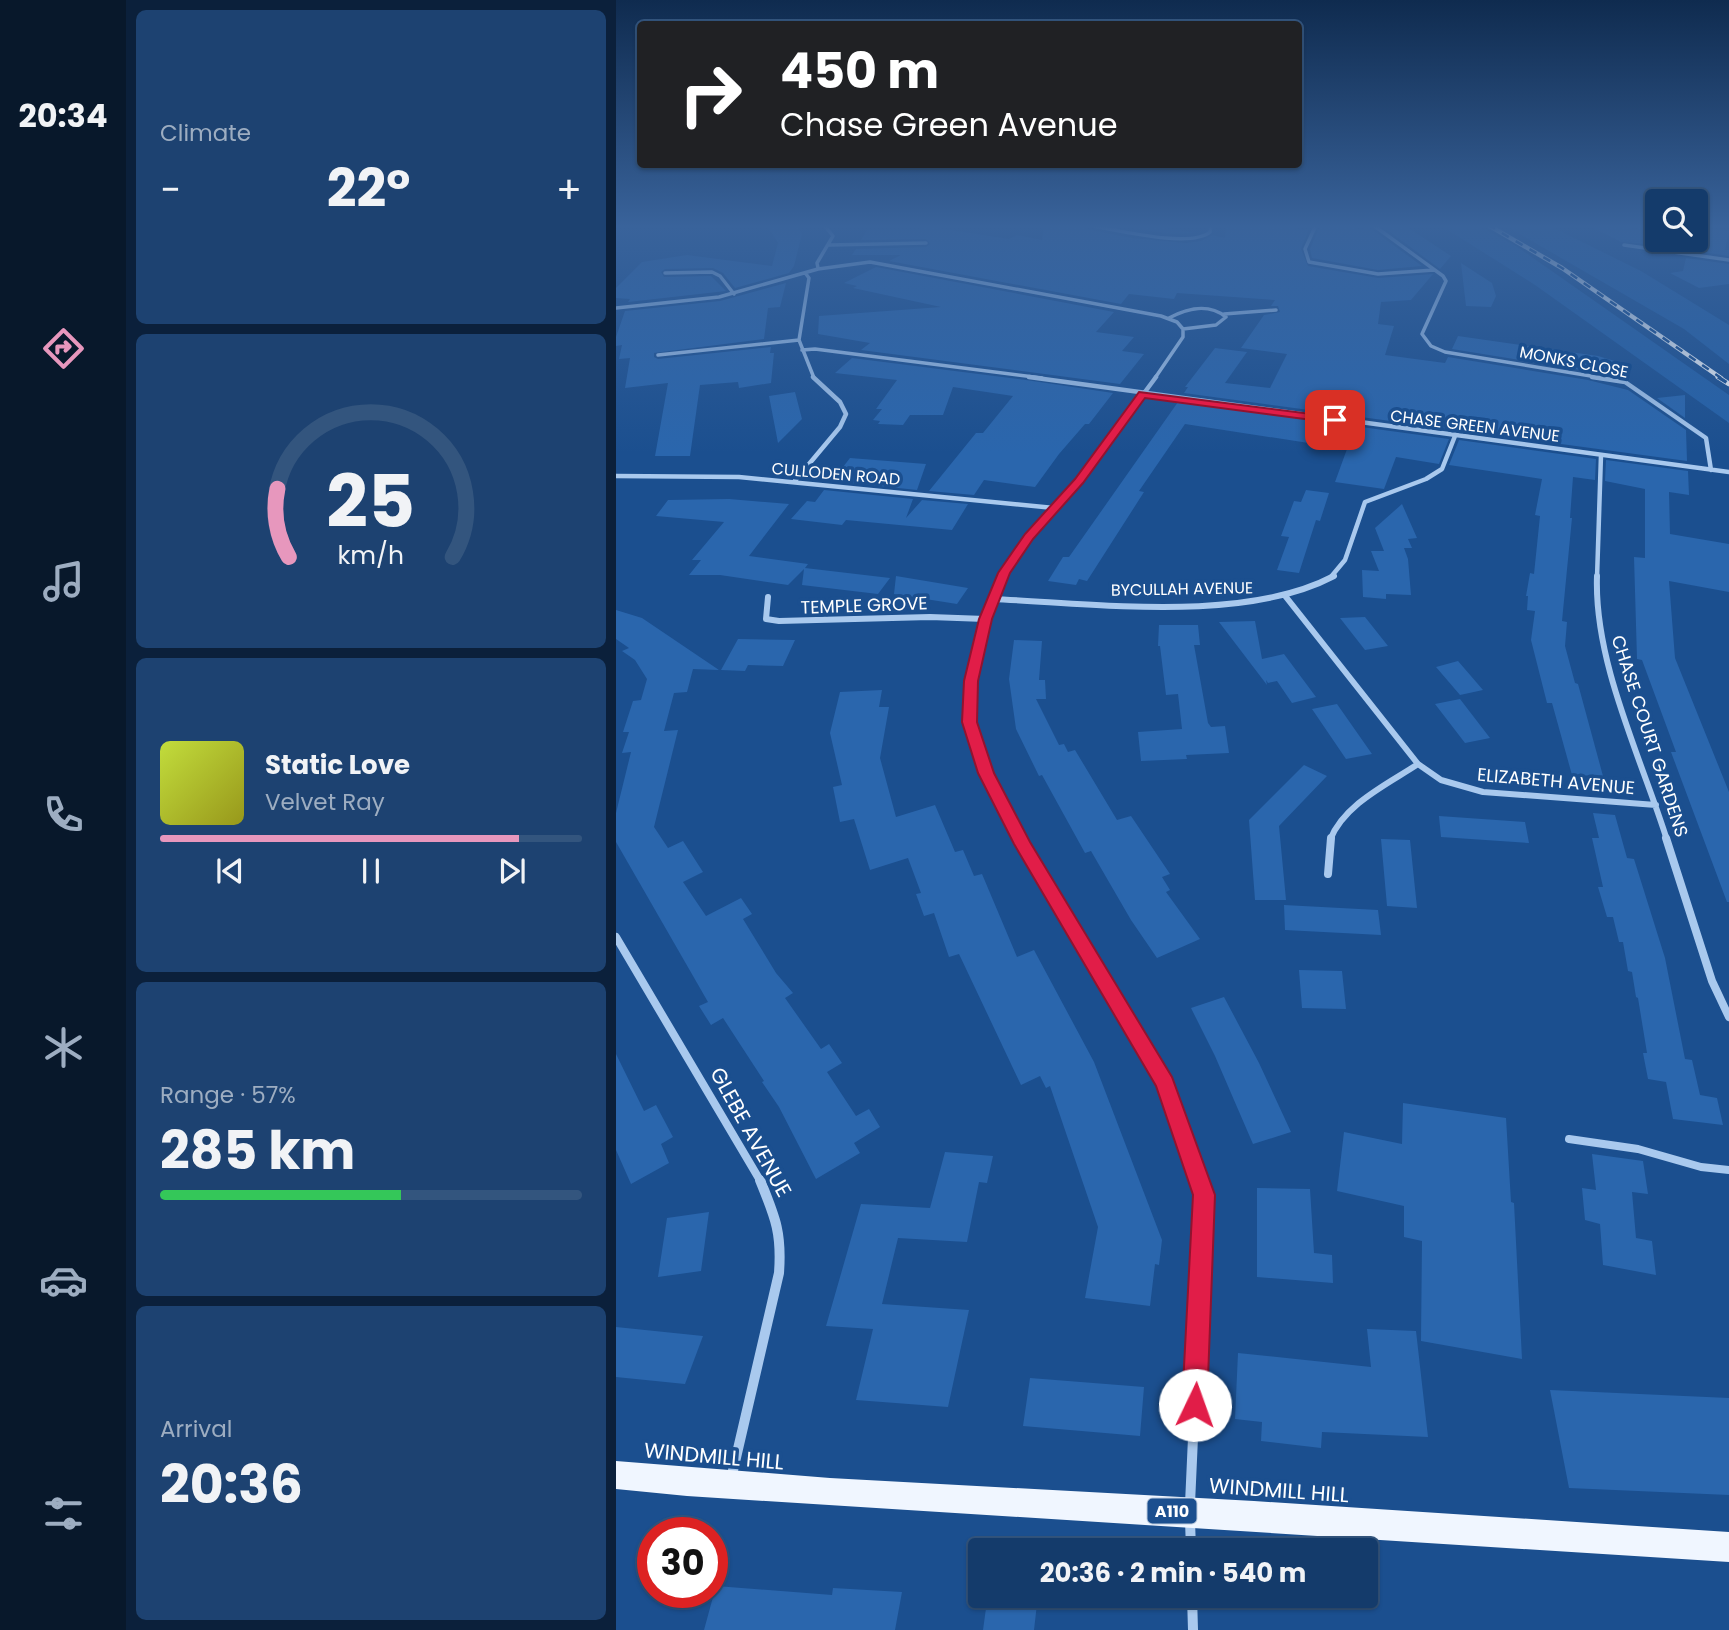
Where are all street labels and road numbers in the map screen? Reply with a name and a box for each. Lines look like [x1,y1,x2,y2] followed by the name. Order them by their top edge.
[1518,340,1630,384] street label: MONKS CLOSE
[1389,404,1561,448] street label: CHASE GREEN AVENUE
[771,457,901,491] street label: CULLODEN ROAD
[1111,576,1253,602] street label: BYCULLAH AVENUE
[800,590,928,620] street label: TEMPLE GROVE
[1606,632,1694,840] street label: CHASE COURT GARDENS
[1476,762,1636,800] street label: ELIZABETH AVENUE
[703,1062,799,1202] street label: GLEBE AVENUE
[643,1435,785,1477] street label: WINDMILL HILL
[1208,1471,1350,1509] street label: WINDMILL HILL
[1148,1498,1196,1524] road number: A110

